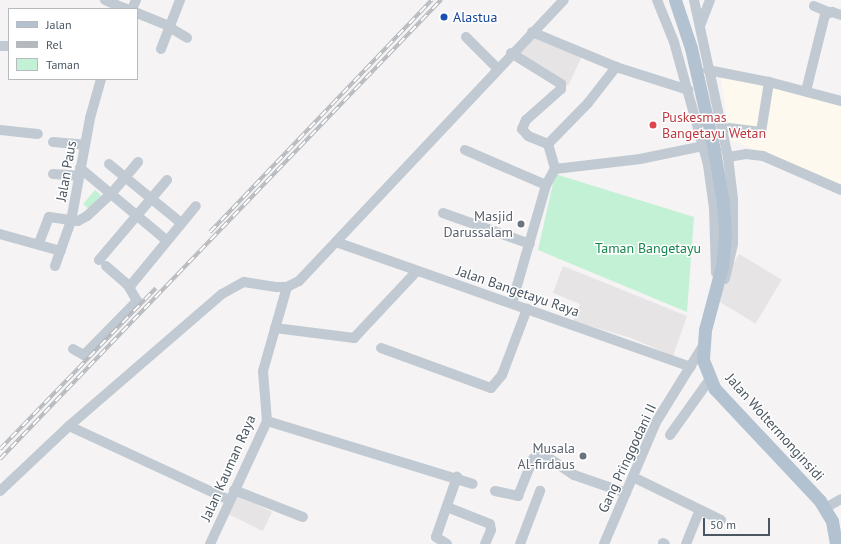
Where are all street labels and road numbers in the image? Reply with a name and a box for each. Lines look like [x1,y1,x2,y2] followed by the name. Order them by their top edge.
[52,139,80,203] street label: Jalan Paus
[454,262,582,320] street label: Jalan Bangetayu Raya
[722,370,828,484] street label: Jalan Woltermonginsidi
[594,401,660,515] street label: Gang Pringgodani II
[197,412,259,524] street label: Jalan Kauman Raya

